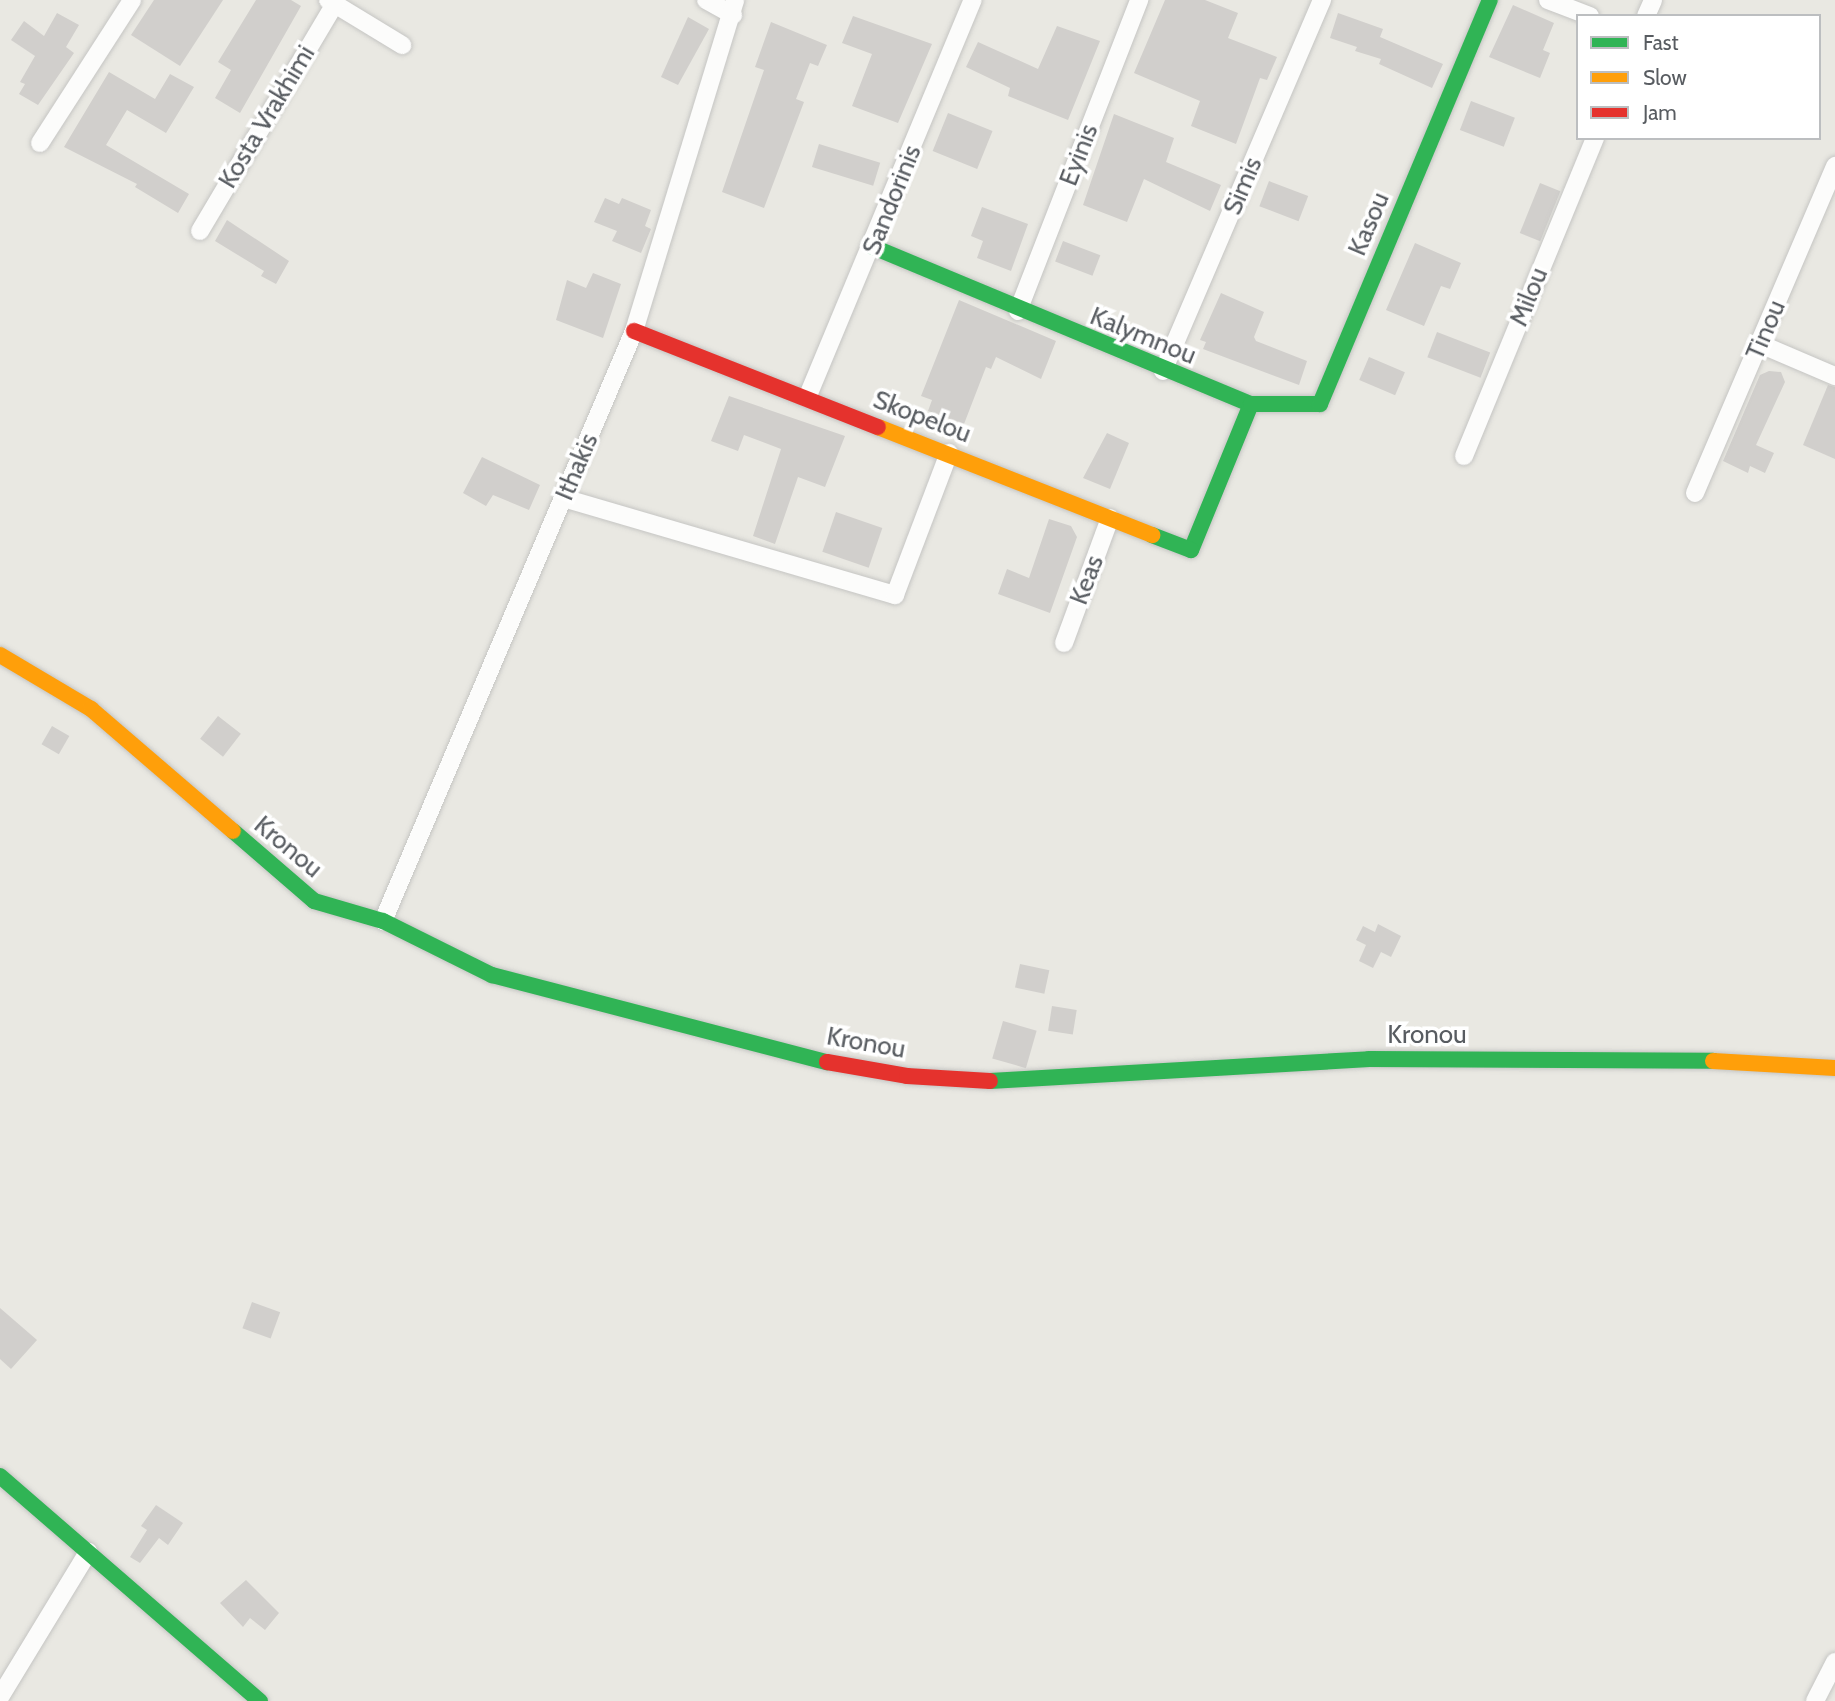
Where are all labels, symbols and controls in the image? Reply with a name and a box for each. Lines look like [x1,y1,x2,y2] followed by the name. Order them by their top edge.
[1576,14,1821,140] legend
[1643,30,1679,55] text: Fast
[212,40,322,194] street label: Kosta Vrakhimi
[1643,65,1687,90] text: Slow
[1643,100,1677,125] text: Jam
[1053,120,1105,190] street label: Eyinis
[856,141,928,259] street label: Sandorinis
[1217,152,1269,220] street label: Simis
[1342,188,1396,260] street label: Kasou
[1503,263,1555,331] street label: Milou
[1740,296,1792,364] street label: Tinou
[1085,301,1201,371] street label: Kalymnou
[869,384,975,450] street label: Skopelou
[549,429,605,505] street label: Ithakis
[1063,551,1111,609] street label: Keas
[248,810,328,884] street label: Kronou
[1387,1019,1467,1051] street label: Kronou
[824,1021,908,1065] street label: Kronou

